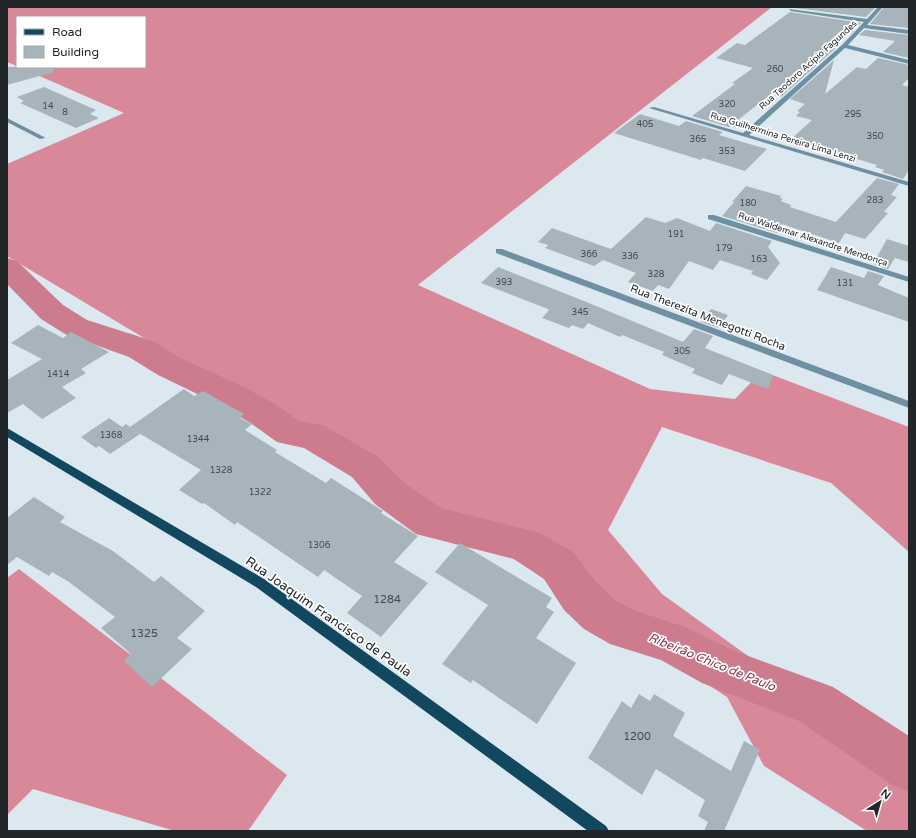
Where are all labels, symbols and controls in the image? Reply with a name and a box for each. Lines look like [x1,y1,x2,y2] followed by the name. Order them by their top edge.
[16,16,146,68] legend
[757,18,860,112] street label: Rua Teodoro Acípio Fagundes
[52,25,82,39] text: Road
[52,45,99,59] text: Building
[767,64,784,75] house number: 260
[719,99,736,110] house number: 320
[42,101,54,112] house number: 14
[62,107,68,118] house number: 8
[845,109,862,120] house number: 295
[709,110,857,165] street label: Rua Guilhermina Pereira Lima Lenzi
[637,119,654,130] house number: 405
[867,131,884,142] house number: 350
[690,134,707,145] house number: 365
[719,146,735,157] house number: 353
[867,195,883,206] house number: 283
[740,198,757,209] house number: 180
[737,210,889,269] street label: Rua Waldemar Alexandre Mendonça
[668,229,684,240] house number: 191
[716,243,733,254] house number: 179
[581,249,598,260] house number: 366
[622,251,639,262] house number: 336
[751,254,767,265] house number: 163
[648,269,665,280] house number: 328
[496,277,512,288] house number: 393
[837,278,853,289] house number: 131
[628,282,787,353] street label: Rua Therezita Menegotti Rocha
[572,307,589,318] house number: 345
[674,346,691,357] house number: 305
[47,369,70,380] house number: 1414
[100,430,123,441] house number: 1368
[187,434,210,445] house number: 1344
[210,465,233,476] house number: 1328
[249,487,271,498] house number: 1322
[308,540,331,551] house number: 1306
[242,553,415,680] street label: Rua Joaquim Francisco de Paula
[373,593,401,606] house number: 1284
[130,627,158,640] house number: 1325
[647,630,778,694] water label: Ribeirão Chico de Paulo
[623,730,651,743] house number: 1200
[860,782,900,822] north arrow
[878,787,893,802] text: N

